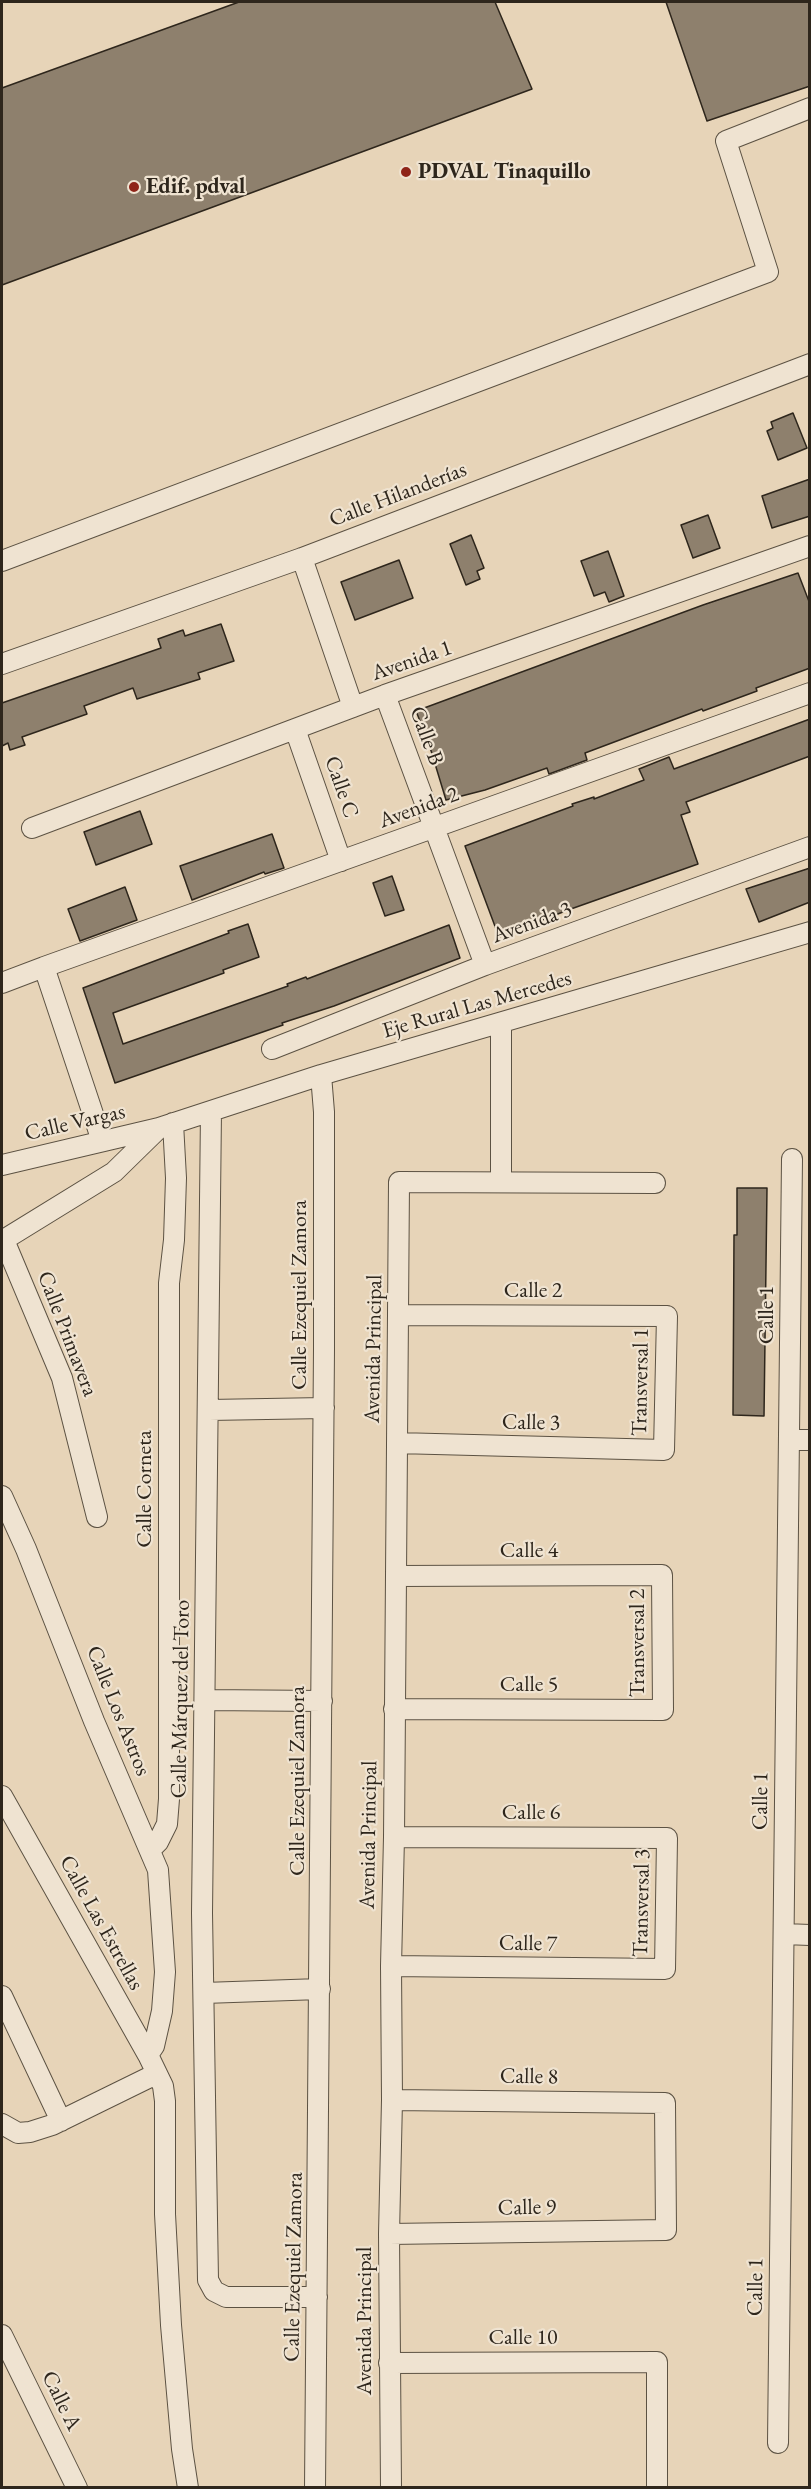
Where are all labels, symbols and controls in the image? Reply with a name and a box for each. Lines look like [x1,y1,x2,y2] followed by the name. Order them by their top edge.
[418,159,590,185] place label: PDVAL Tinaquillo
[399,165,413,179] marker: PDVAL Tinaquillo
[146,174,245,200] place label: Edif. pdval
[127,180,141,194] marker: Edif. pdval
[326,457,470,533] street label: Calle Hilanderías
[368,635,456,687] street label: Avenida 1
[403,703,449,769] street label: Calle B
[318,753,364,821] street label: Calle C
[375,781,463,835] street label: Avenida 2
[488,896,576,950] street label: Avenida 3
[379,965,575,1045] street label: Eje Rural Las Mercedes
[22,1099,128,1147] street label: Calle Vargas
[287,1200,313,1390] street label: Calle Ezequiel Zamora
[31,1268,103,1400] street label: Calle Primavera
[360,1275,388,1423] street label: Avenida Principal
[504,1278,562,1304] street label: Calle 2
[754,1286,780,1344] street label: Calle 1
[627,1328,655,1436] street label: Transversal 1
[502,1409,560,1437] street label: Calle 3
[132,1430,158,1548] street label: Calle Corneta
[500,1538,558,1564] street label: Calle 4
[625,1589,651,1697] street label: Transversal 2
[166,1599,196,1799] street label: Calle Márquez del Toro
[80,1642,156,1780] street label: Calle Los Astros
[500,1672,558,1698] street label: Calle 5
[285,1686,311,1876] street label: Calle Ezequiel Zamora
[355,1761,383,1909] street label: Avenida Principal
[747,1772,775,1830] street label: Calle 1
[502,1800,560,1826] street label: Calle 6
[628,1849,656,1957] street label: Transversal 3
[53,1851,149,1995] street label: Calle Las Estrellas
[499,1930,557,1958] street label: Calle 7
[500,2063,558,2091] street label: Calle 8
[279,2172,309,2362] street label: Calle Ezequiel Zamora
[498,2194,556,2222] street label: Calle 9
[352,2247,378,2395] street label: Avenida Principal
[742,2258,770,2316] street label: Calle 1
[488,2325,558,2351] street label: Calle 10
[35,2367,87,2435] street label: Calle A

